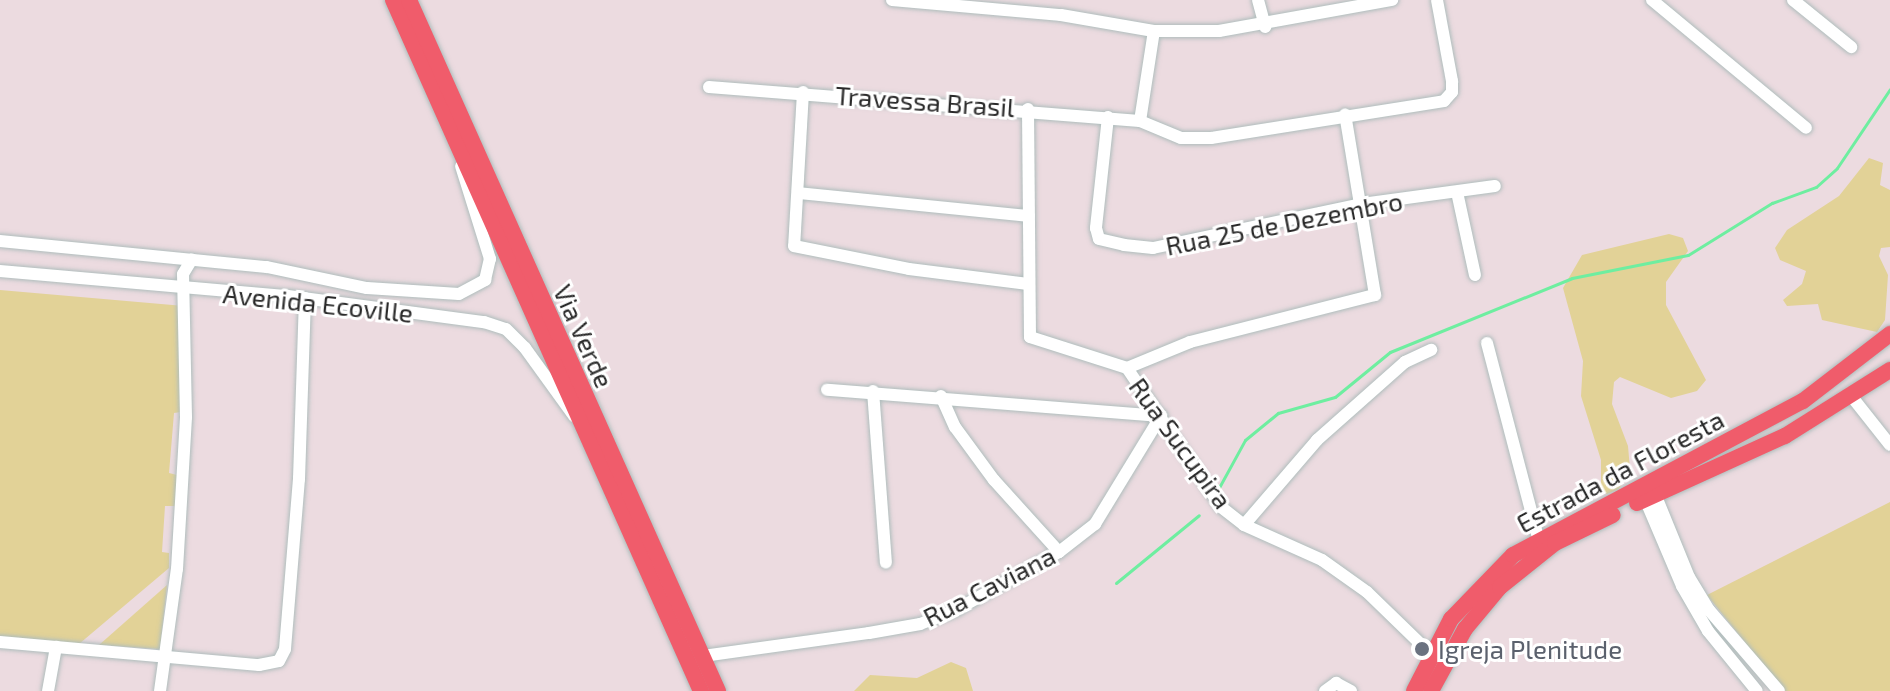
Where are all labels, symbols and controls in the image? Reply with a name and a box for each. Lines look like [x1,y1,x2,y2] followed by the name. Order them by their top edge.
[834,79,1016,123] street label: Travessa Brasil
[1163,185,1405,261] street label: Rua 25 de Dezembro
[221,277,415,329] street label: Avenida Ecoville
[547,279,621,393] street label: Via Verde
[1123,371,1239,515] street label: Rua Sucupira
[1511,403,1729,539] street label: Estrada da Floresta
[918,539,1060,633] street label: Rua Caviana
[1438,633,1622,665] place label: Igreja Plenitude
[1413,640,1431,658] marker: Igreja Plenitude

